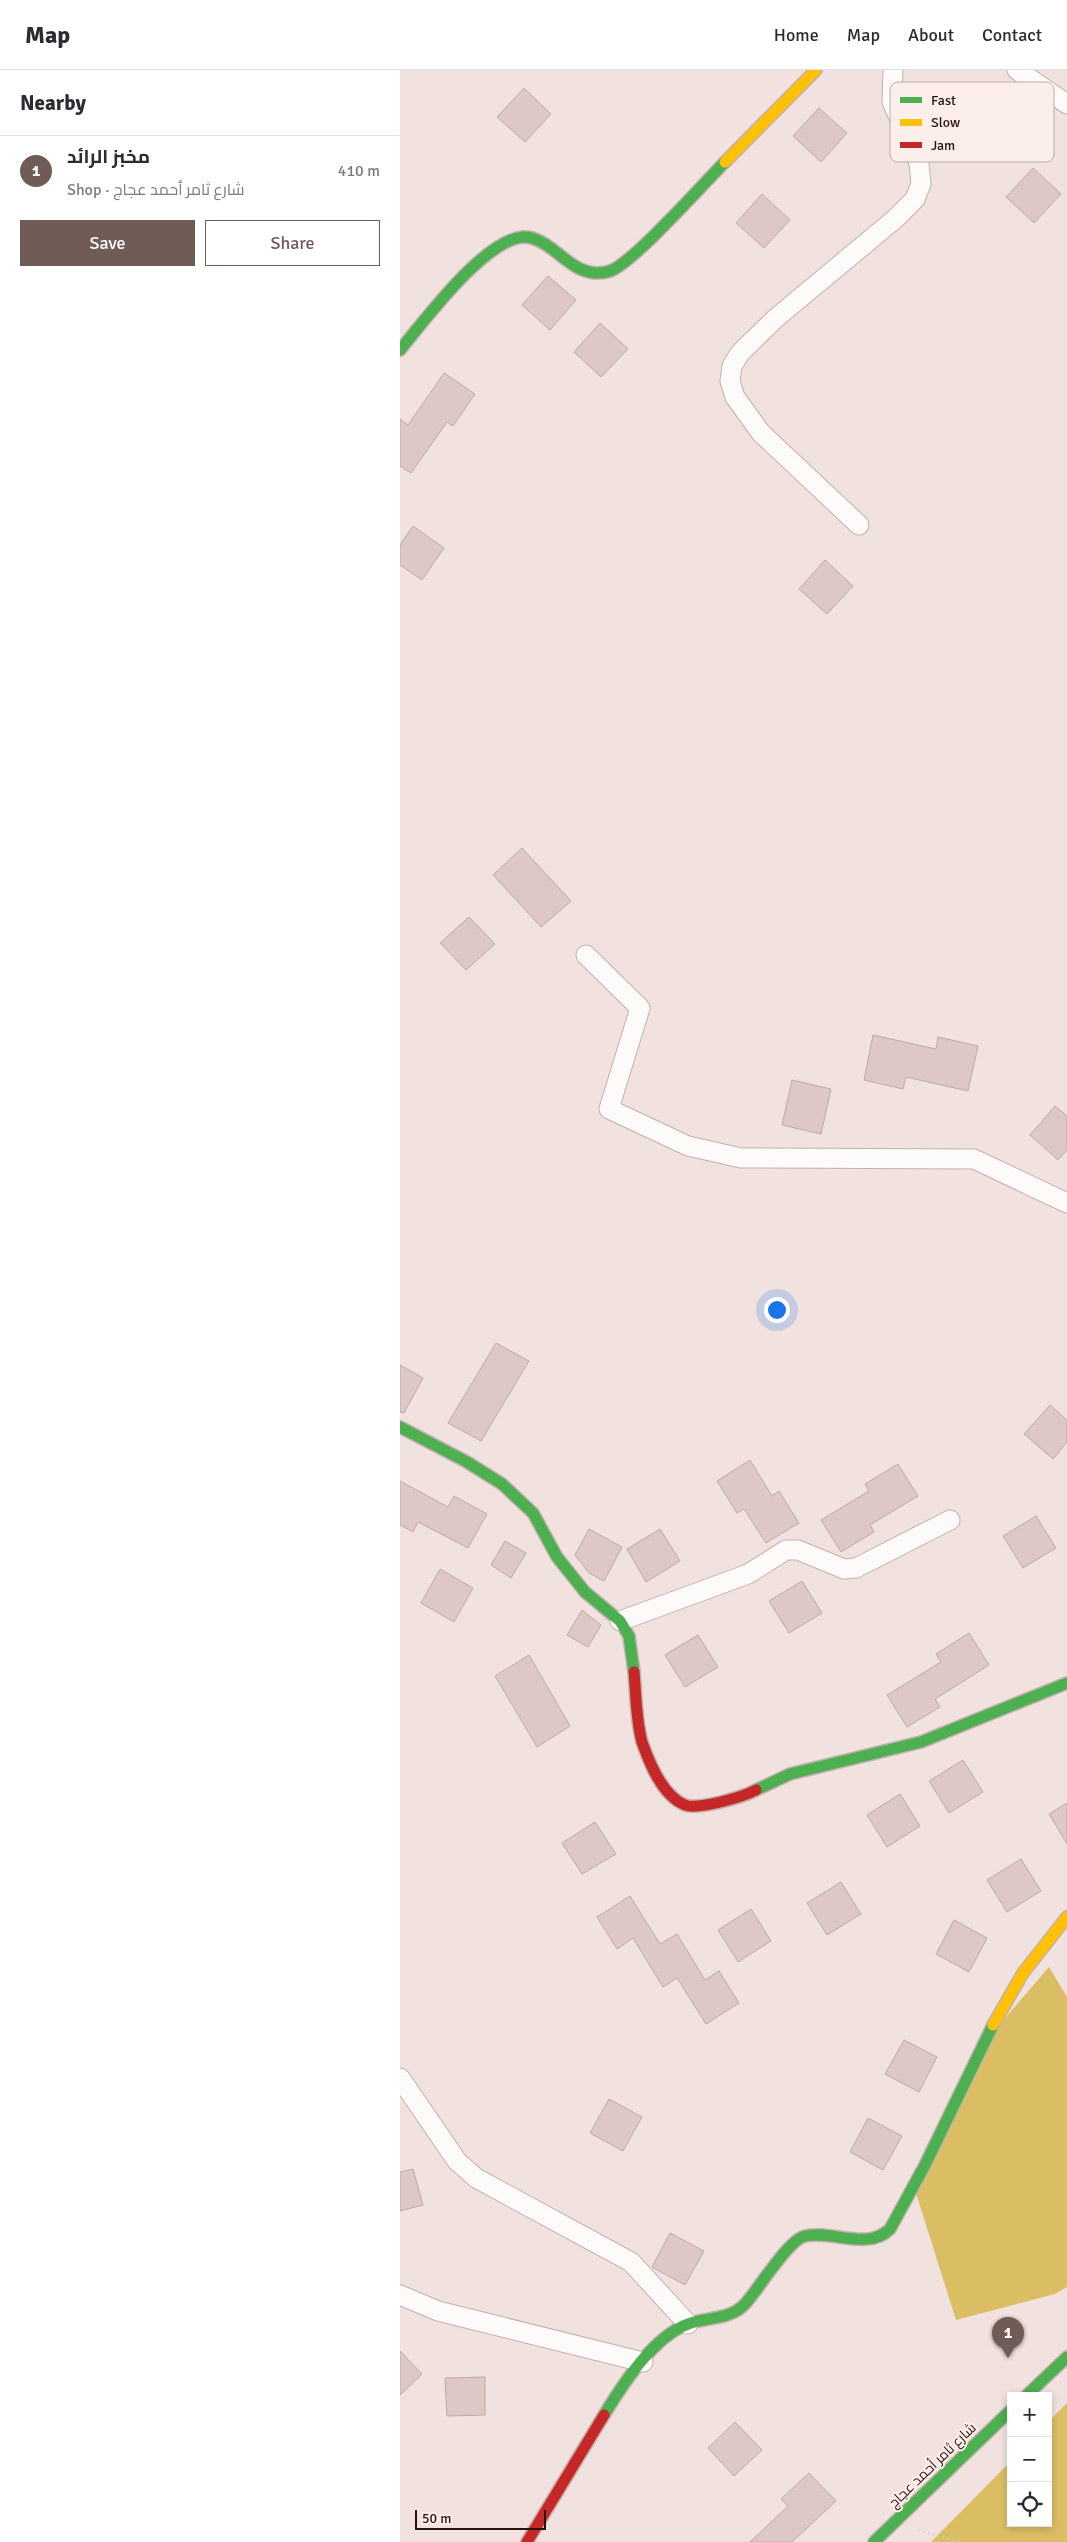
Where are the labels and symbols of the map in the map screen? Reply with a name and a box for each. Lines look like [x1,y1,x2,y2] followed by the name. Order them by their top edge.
[890,82,1054,162] legend
[931,92,956,109] text: Fast
[931,114,960,131] text: Slow
[931,137,955,154] text: Jam
[764,1297,790,1323] your location
[992,2317,1024,2358] pin: 1
[884,2419,980,2511] street label: شارع ثامر أحمد عجاج
[415,2507,546,2530] scale bar

